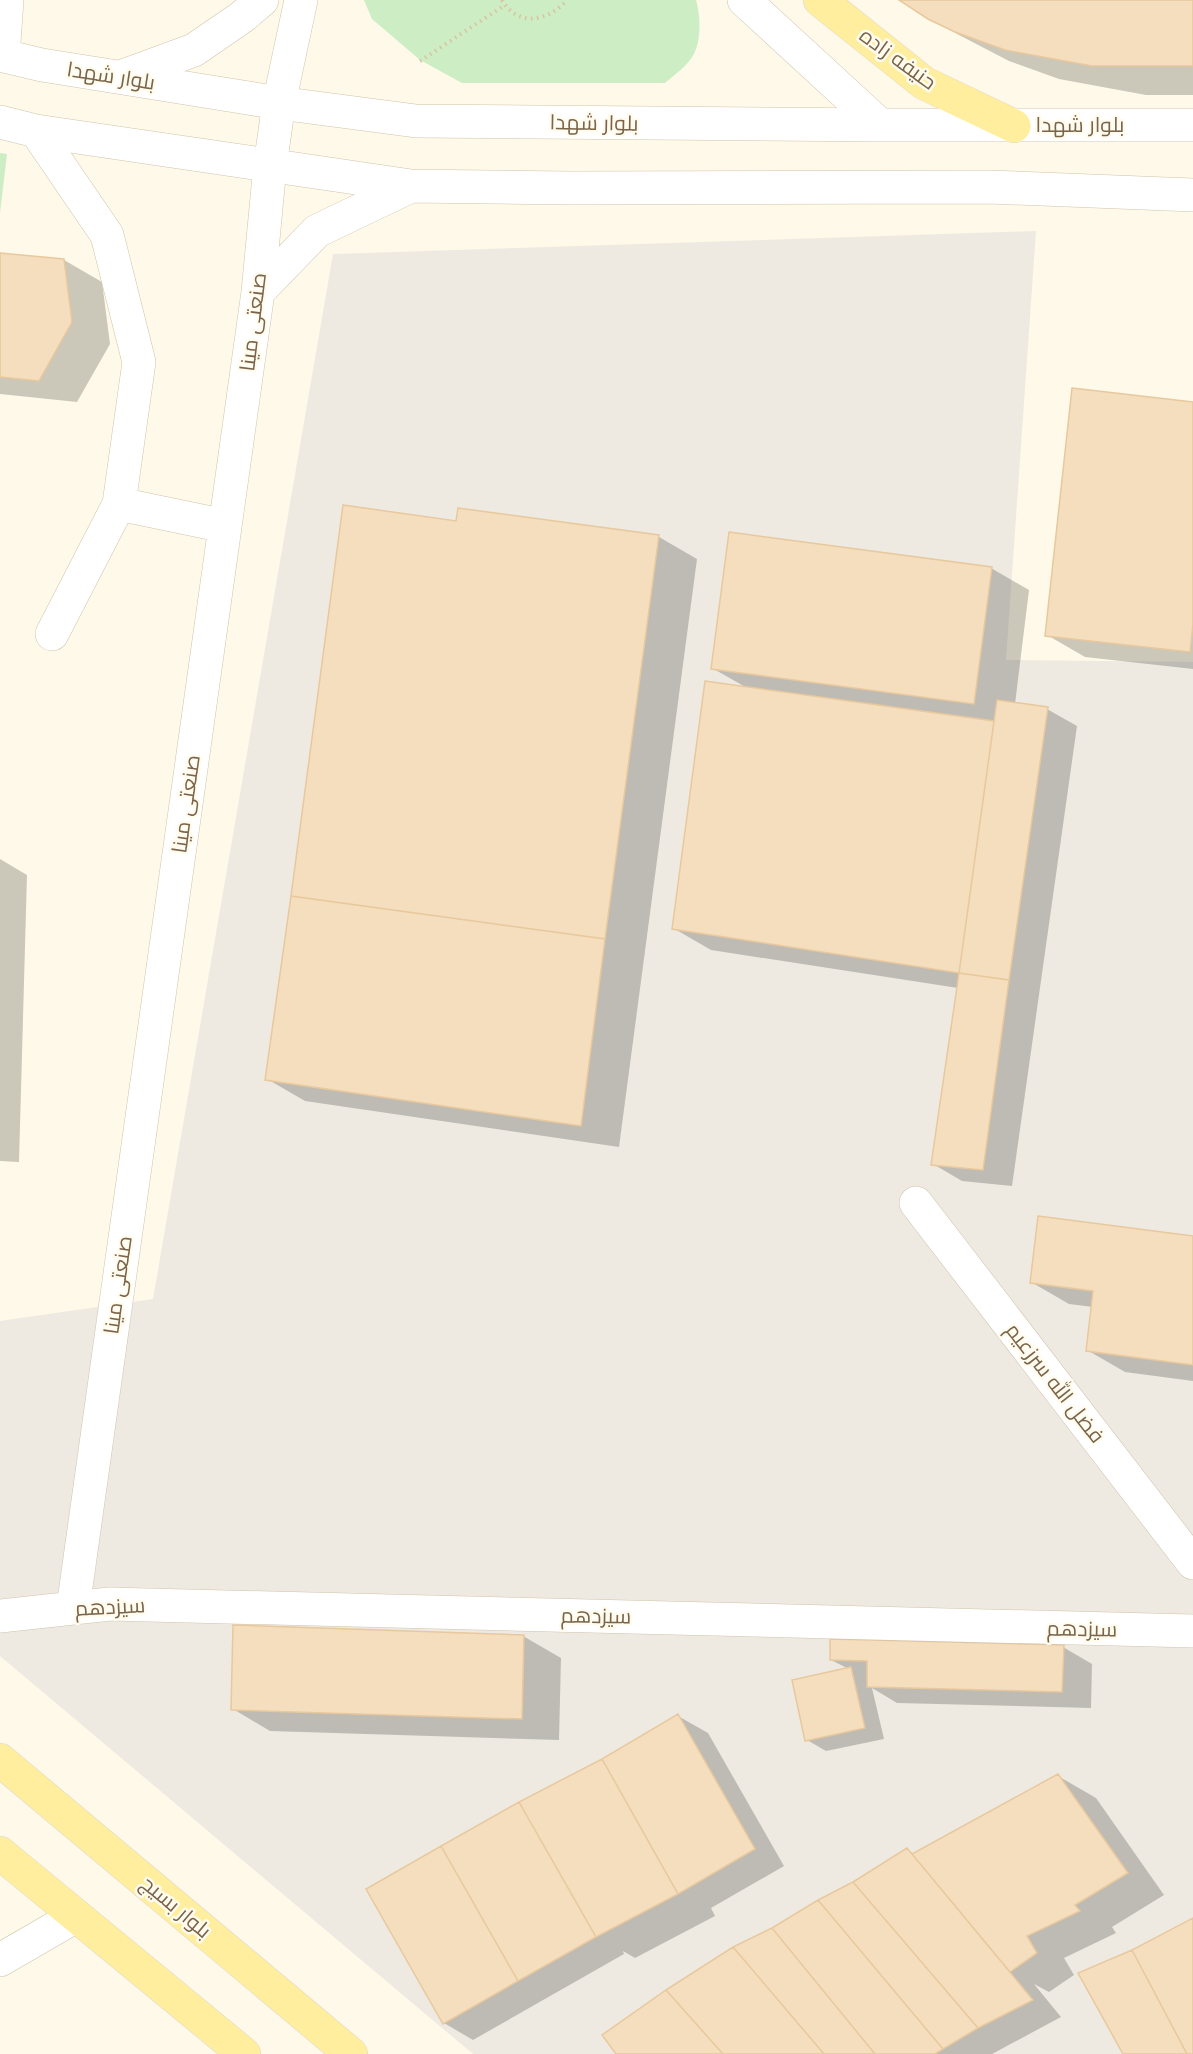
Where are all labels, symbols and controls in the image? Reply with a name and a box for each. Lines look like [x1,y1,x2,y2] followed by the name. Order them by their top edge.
[855,22,942,95] street label: حنیفه زاده
[65,56,157,96] street label: بلوار شهدا
[549,109,639,137] street label: بلوار شهدا
[1036,112,1124,138] street label: بلوار شهدا
[234,271,272,373] street label: صنعتی مینا
[166,753,206,855] street label: صنعتی مینا
[98,1234,138,1336] street label: صنعتی مینا
[999,1317,1111,1449] street label: فضل الله سرزعیم
[74,1592,146,1623] street label: سیزدهم
[560,1602,631,1631] street label: سیزدهم
[1046,1615,1117,1644] street label: سیزدهم
[135,1870,216,1945] street label: بلوار بسیج

